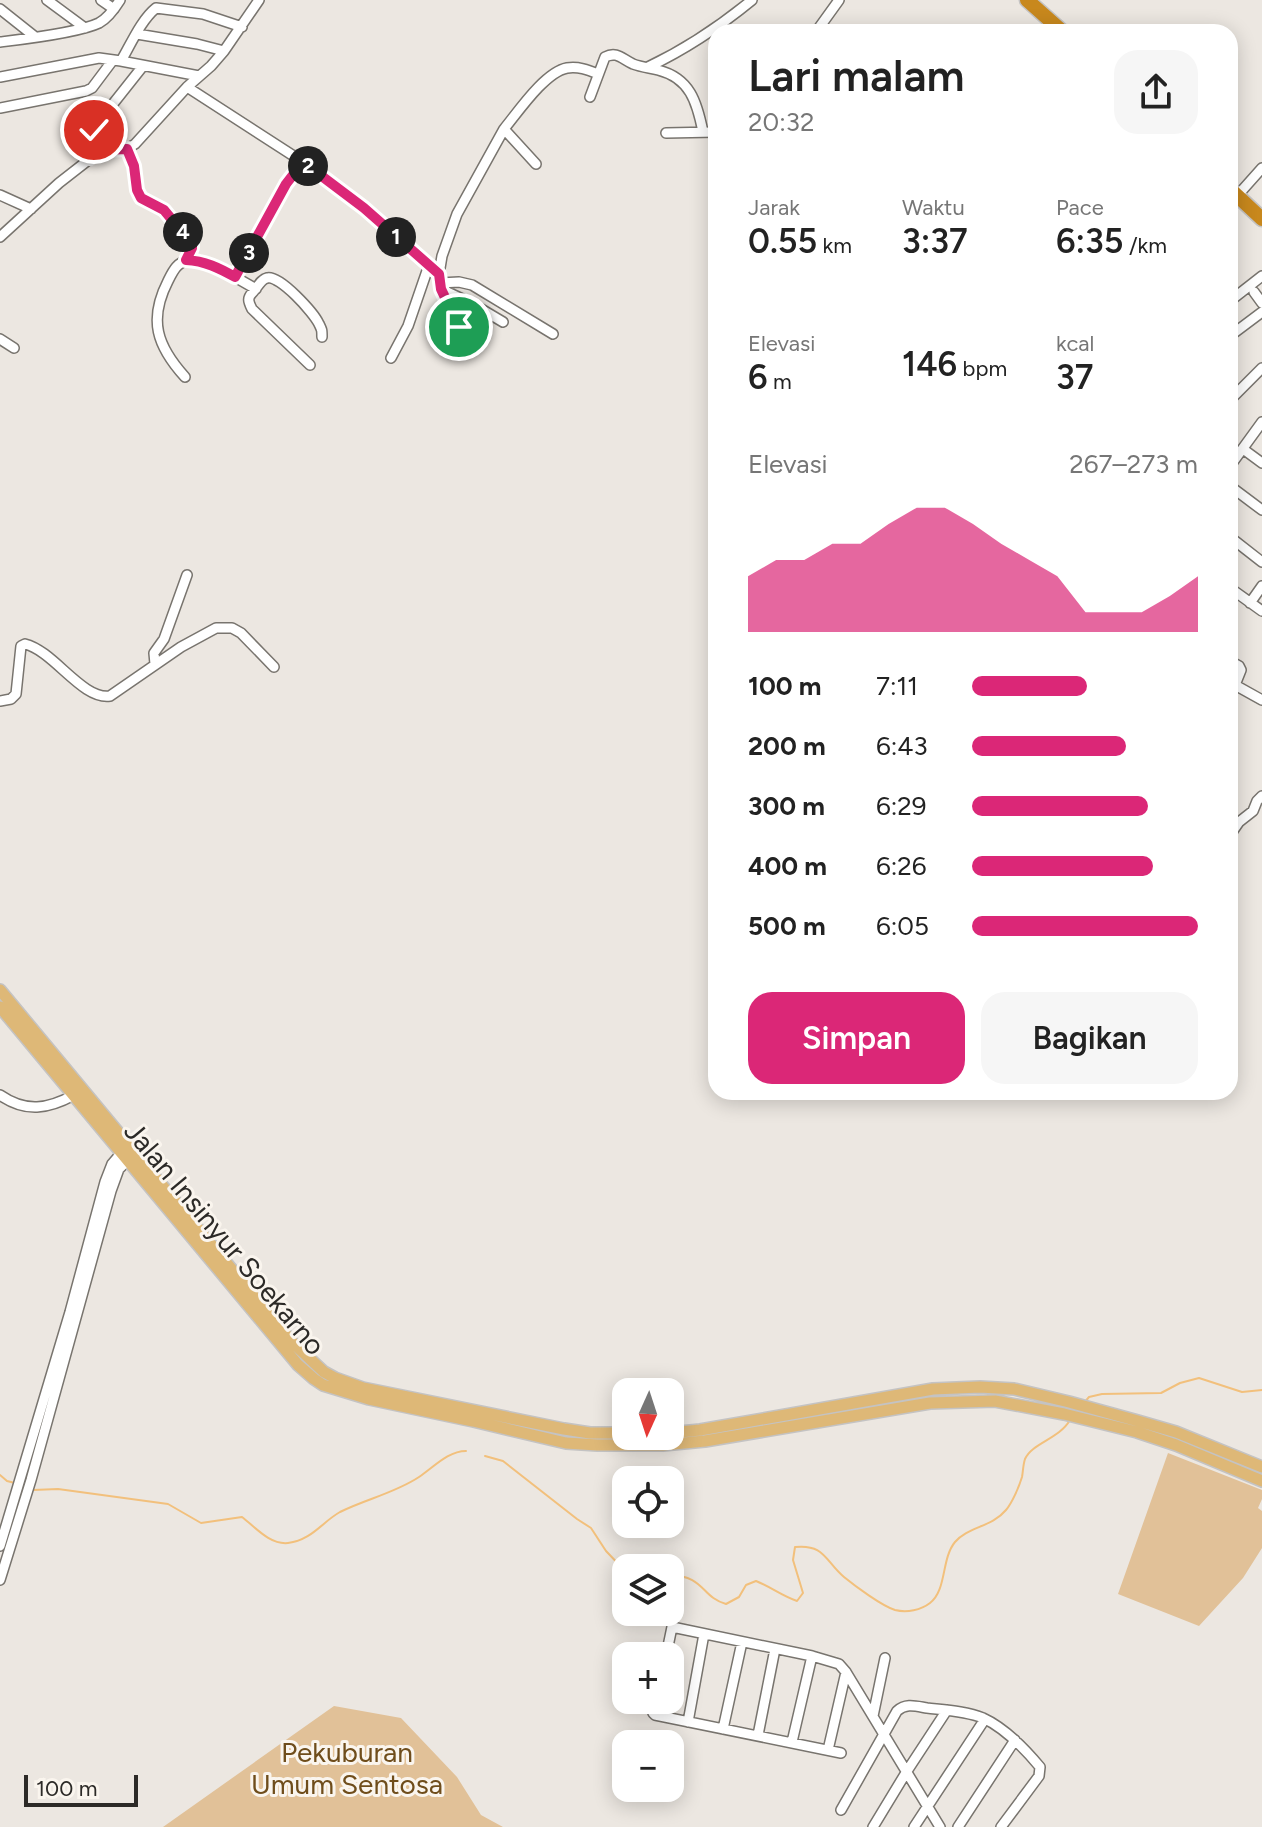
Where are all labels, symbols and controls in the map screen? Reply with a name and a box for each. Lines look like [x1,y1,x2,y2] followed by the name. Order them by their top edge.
[748,49,964,102] text: Lari malam
[1114,50,1198,134] button: share
[60,96,128,164] pin
[748,106,814,138] text: 20:32
[72,108,116,152] icon: check
[288,146,328,186] pin: 2
[302,152,314,179] text: 2
[748,194,800,221] text: Jarak
[902,194,965,221] text: Waktu
[1056,194,1104,221] text: Pace
[163,212,203,252] pin: 4
[376,217,416,257] pin: 1
[176,218,190,245] text: 4
[748,221,817,262] text: 0.55
[902,221,968,262] text: 3:37
[1056,221,1124,262] text: 6:35
[391,223,401,250] text: 1
[817,232,852,259] text: km
[1124,232,1167,259] text: /km
[229,233,269,273] pin: 3
[243,239,255,266] text: 3
[425,293,493,361] pin
[437,305,481,349] icon: arrive
[748,330,815,357] text: Elevasi
[1056,330,1094,357] text: kcal
[902,344,957,385] text: 146
[957,355,1007,382] text: bpm
[748,357,768,398] text: 6
[1056,357,1093,398] text: 37
[768,368,792,395] text: m
[748,448,828,480] text: Elevasi
[1069,448,1198,480] text: 267–273 m
[748,670,822,702] text: 100 m
[876,670,918,702] text: 7:11
[748,730,826,762] text: 200 m
[876,730,928,762] text: 6:43
[748,790,825,822] text: 300 m
[876,790,927,822] text: 6:29
[748,850,827,882] text: 400 m
[876,850,927,882] text: 6:26
[748,910,826,942] text: 500 m
[876,910,929,942] text: 6:05
[748,992,965,1084] button: Simpan
[981,992,1198,1084] button: Bagikan
[117,1114,333,1362] street label: Jalan Insinyur Soekarno
[612,1378,684,1450] north arrow
[612,1378,684,1802] map controls
[612,1466,684,1538] button: locate
[612,1554,684,1626] button: layers
[612,1642,684,1714] button: +
[612,1730,684,1802] button: −
[251,1735,443,1801] park label: Pekuburan Umum Sentosa
[24,1771,138,1807] scale bar
[36,1775,97,1802] text: 100 m

